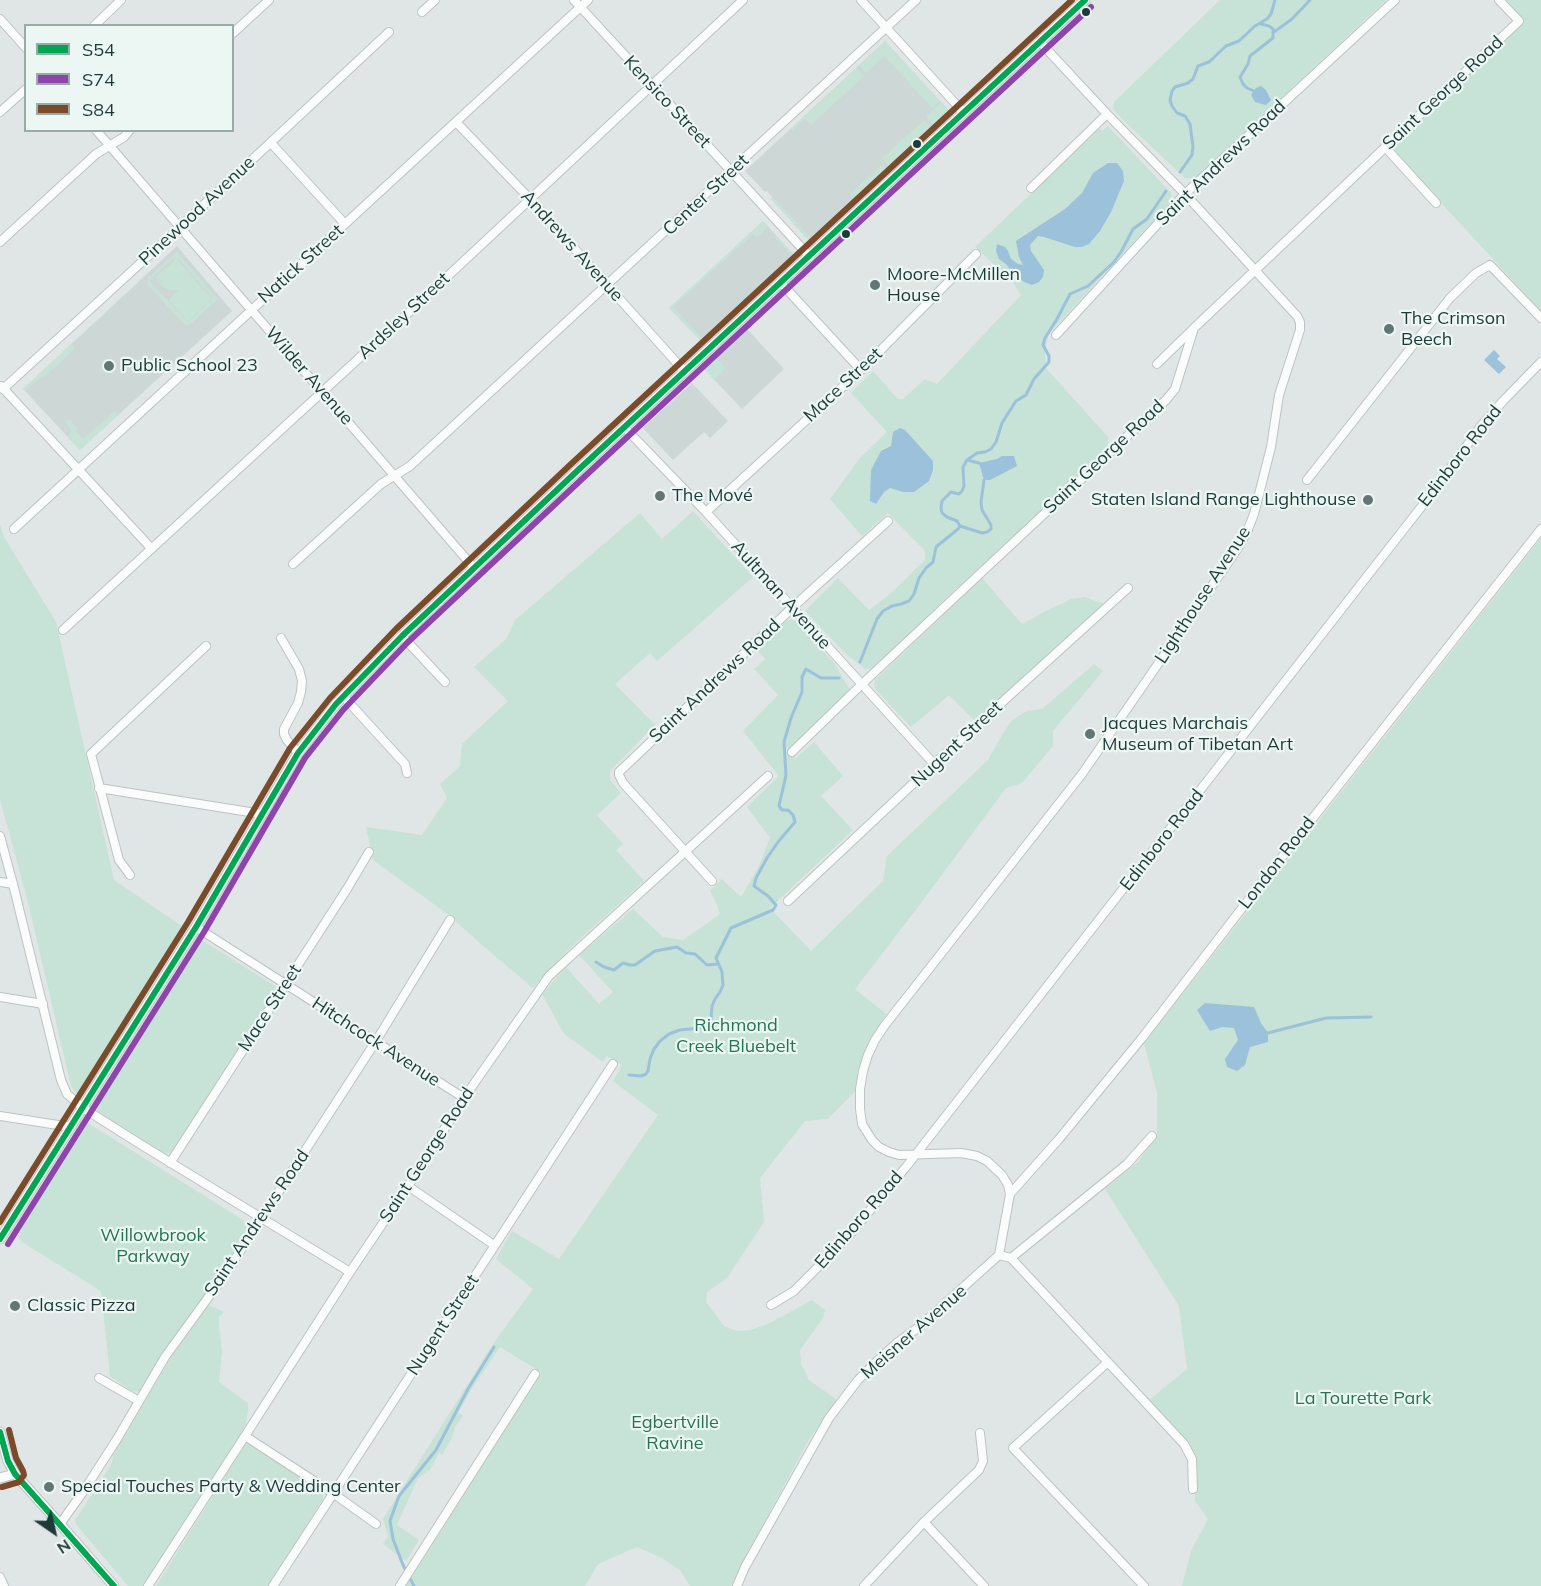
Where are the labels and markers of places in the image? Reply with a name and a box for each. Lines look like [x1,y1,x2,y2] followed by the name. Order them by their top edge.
[1080,6,1092,18] unlabelled marker
[911,138,923,150] unlabelled marker
[840,228,852,240] unlabelled marker
[887,264,1020,306] place label: Moore-McMillen House
[868,278,882,292] marker: Moore-McMillen House
[1401,308,1506,350] place label: The Crimson Beech
[1382,322,1396,336] marker: The Crimson Beech
[121,355,258,377] place label: Public School 23
[102,359,116,373] marker: Public School 23
[672,485,753,507] place label: The Mové
[653,489,667,503] marker: The Mové
[1091,489,1356,511] place label: Staten Island Range Lighthouse
[1361,493,1375,507] marker: Staten Island Range Lighthouse
[1102,713,1293,756] place label: Jacques Marchais Museum of Tibetan Art
[1083,727,1097,741] marker: Jacques Marchais Museum of Tibetan Art
[27,1295,136,1317] place label: Classic Pizza
[8,1299,22,1313] marker: Classic Pizza
[61,1476,401,1498] place label: Special Touches Party & Wedding Center
[42,1480,56,1494] marker: Special Touches Party & Wedding Center

